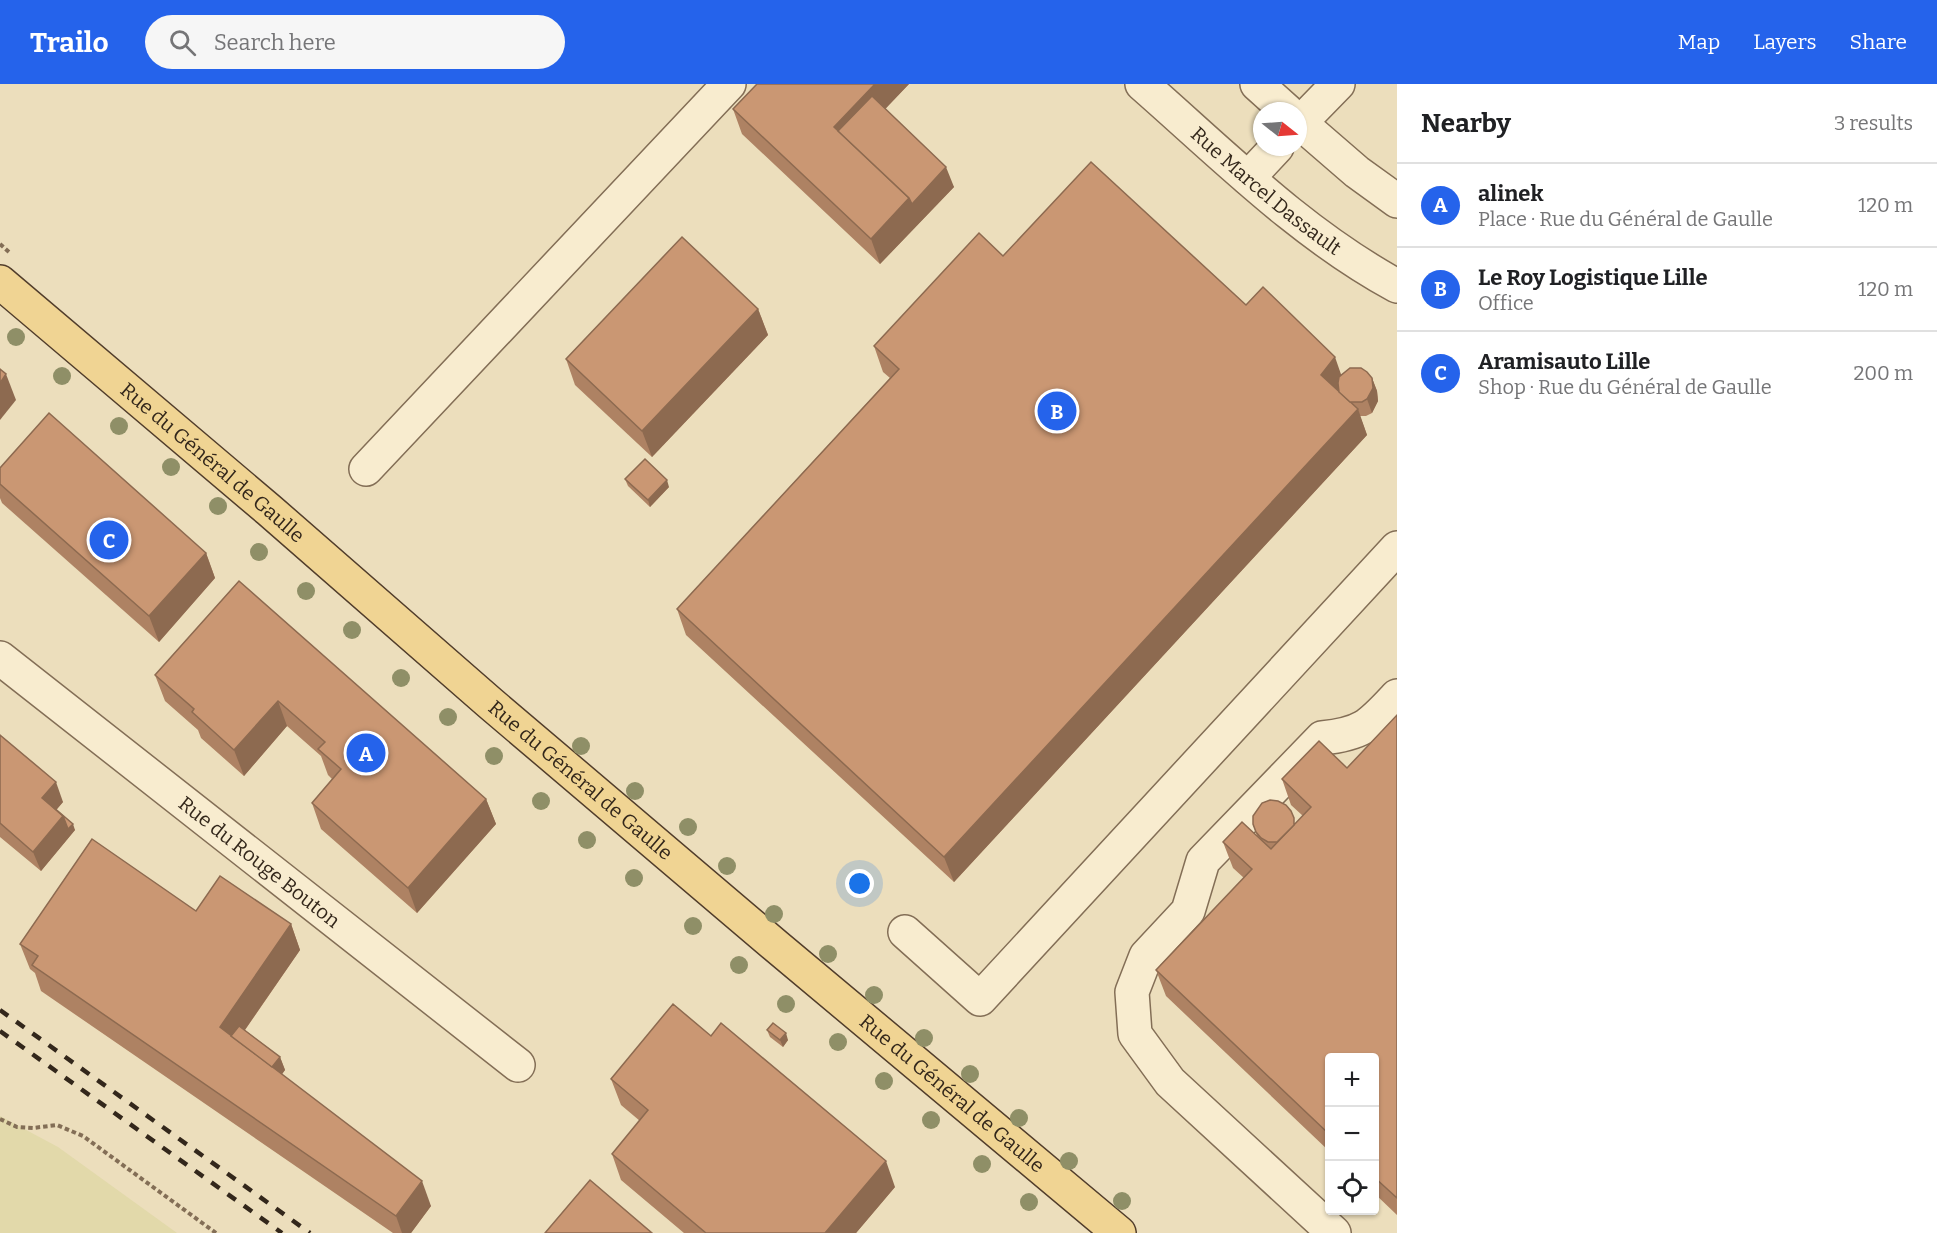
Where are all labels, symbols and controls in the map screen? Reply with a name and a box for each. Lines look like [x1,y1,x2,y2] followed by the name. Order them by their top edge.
[145,15,565,69] search box
[30,26,109,59] text: Trailo
[166,26,199,59] icon: search
[214,29,336,56] text: Search here
[1678,29,1720,55] text: Map
[1753,29,1817,55] text: Layers
[1850,29,1907,55] text: Share
[1253,102,1307,156] north arrow
[1421,108,1511,139] text: Nearby
[1834,111,1913,135] text: 3 results
[1186,122,1346,260] street label: Rue Marcel Dassault
[1478,180,1543,207] text: alinek
[1433,193,1448,217] text: A
[1858,193,1913,217] text: 120 m
[1478,207,1773,231] text: Place · Rue du Général de Gaulle
[1478,264,1708,291] text: Le Roy Logistique Lille
[1434,277,1447,301] text: B
[1858,277,1913,301] text: 120 m
[1478,291,1534,315] text: Office
[1478,348,1650,375] text: Aramisauto Lille
[1434,361,1447,385] text: C
[1853,361,1913,385] text: 200 m
[1478,375,1772,399] text: Shop · Rue du Général de Gaulle
[116,378,310,548] street label: Rue du Général de Gaulle
[1038,388,1076,434] pin: B
[90,518,128,562] pin: C
[484,695,678,865] street label: Rue du Général de Gaulle
[346,730,386,776] pin: A
[174,791,345,933] street label: Rue du Rouge Bouton
[845,869,874,898] your location
[855,1009,1050,1178] street label: Rue du Général de Gaulle
[1325,1053,1379,1215] map controls
[1325,1053,1379,1107] button: +
[1325,1107,1379,1161] button: −
[1325,1161,1379,1215] button: locate

